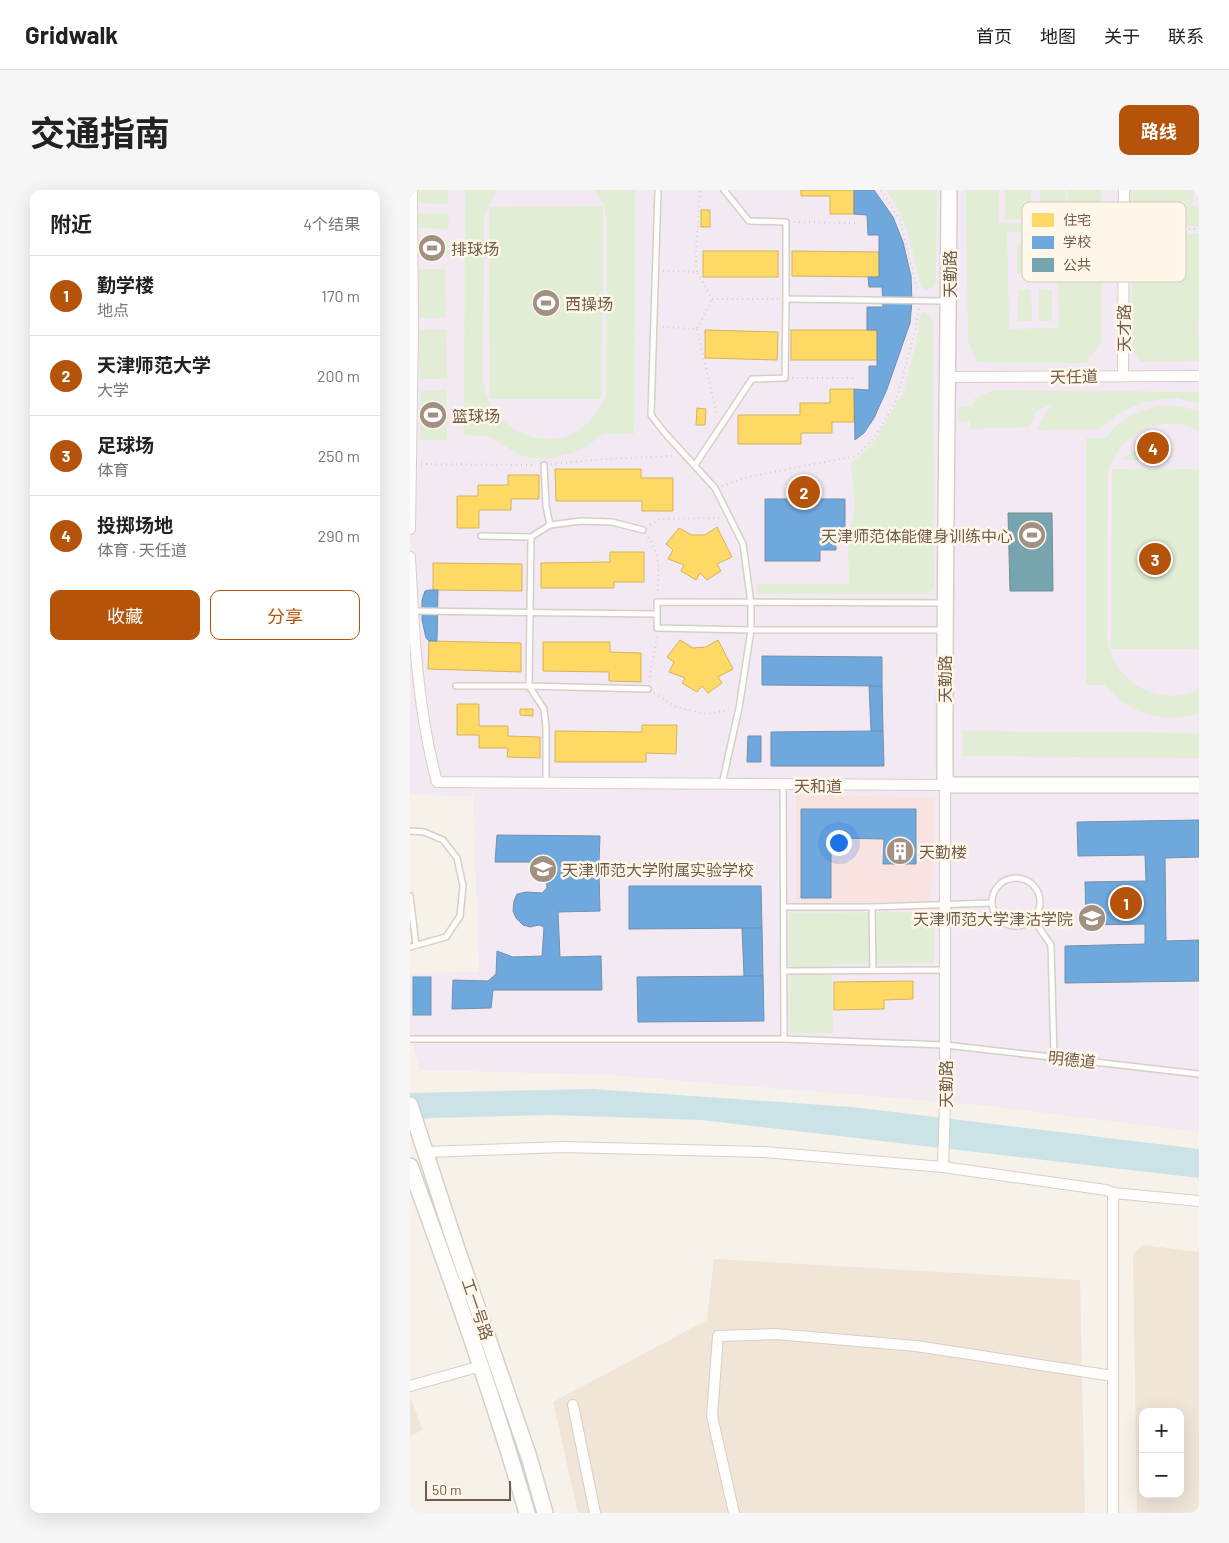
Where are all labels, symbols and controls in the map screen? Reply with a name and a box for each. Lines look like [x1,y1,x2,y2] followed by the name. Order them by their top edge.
[25,20,118,49] text: Gridwalk
[976,25,1012,47] text: 首页
[1040,25,1076,47] text: 地图
[1104,25,1140,47] text: 关于
[1168,25,1204,47] text: 联系
[1119,105,1199,155] button: 路线
[30,111,170,153] text: 交通指南
[1022,202,1186,282] legend
[50,211,92,236] text: 附近
[1063,211,1091,228] text: 住宅
[303,214,360,233] text: 4个结果
[417,233,447,263] sports icon: 排球场
[1063,233,1091,250] text: 学校
[451,239,499,258] place label: 排球场
[940,250,959,298] street label: 天勤路
[1063,256,1091,273] text: 公共
[97,273,154,296] text: 勤学楼
[63,286,69,305] text: 1
[321,286,360,305] text: 170 m
[531,288,561,318] sports icon: 西操场
[565,294,613,313] place label: 西操场
[97,300,129,319] text: 地点
[1114,304,1133,352] street label: 天才路
[97,353,211,376] text: 天津师范大学
[62,366,70,385] text: 2
[317,366,360,385] text: 200 m
[1050,366,1098,386] street label: 天任道
[97,380,129,399] text: 大学
[418,400,448,430] sports icon: 篮球场
[452,406,500,425] place label: 篮球场
[1137,429,1169,467] pin: 4
[97,433,154,456] text: 足球场
[62,446,70,465] text: 3
[318,446,360,465] text: 250 m
[97,460,129,479] text: 体育
[788,473,820,511] pin: 2
[97,513,173,536] text: 投掷场地
[1017,520,1047,550] sports icon: 天津师范体能健身训练中心
[61,526,71,545] text: 4
[318,526,360,545] text: 290 m
[821,526,1013,545] place label: 天津师范体能健身训练中心
[97,540,187,559] text: 体育 · 天任道
[1139,540,1171,578] pin: 3
[50,590,200,640] button: 收藏
[210,590,360,640] button: 分享
[935,655,954,703] street label: 天勤路
[794,776,842,795] street label: 天和道
[826,830,852,856] your location
[885,836,915,866] building icon: 天勤楼
[919,842,967,861] place label: 天勤楼
[528,854,558,884] school or university icon: 天津师范大学附属实验学校
[562,860,754,879] place label: 天津师范大学附属实验学校
[1110,884,1142,922] pin: 1
[1077,903,1107,933] school or university icon: 天津师范大学津沽学院
[913,909,1073,928] place label: 天津师范大学津沽学院
[1047,1047,1097,1071] street label: 明德道
[936,1060,955,1108] street label: 天勤路
[459,1276,497,1342] street label: 工一号路
[1139,1408,1184,1498] map controls
[1139,1408,1184,1453] button: +
[1139,1453,1184,1498] button: −
[425,1478,511,1501] scale bar
[432,1481,461,1498] text: 50 m

